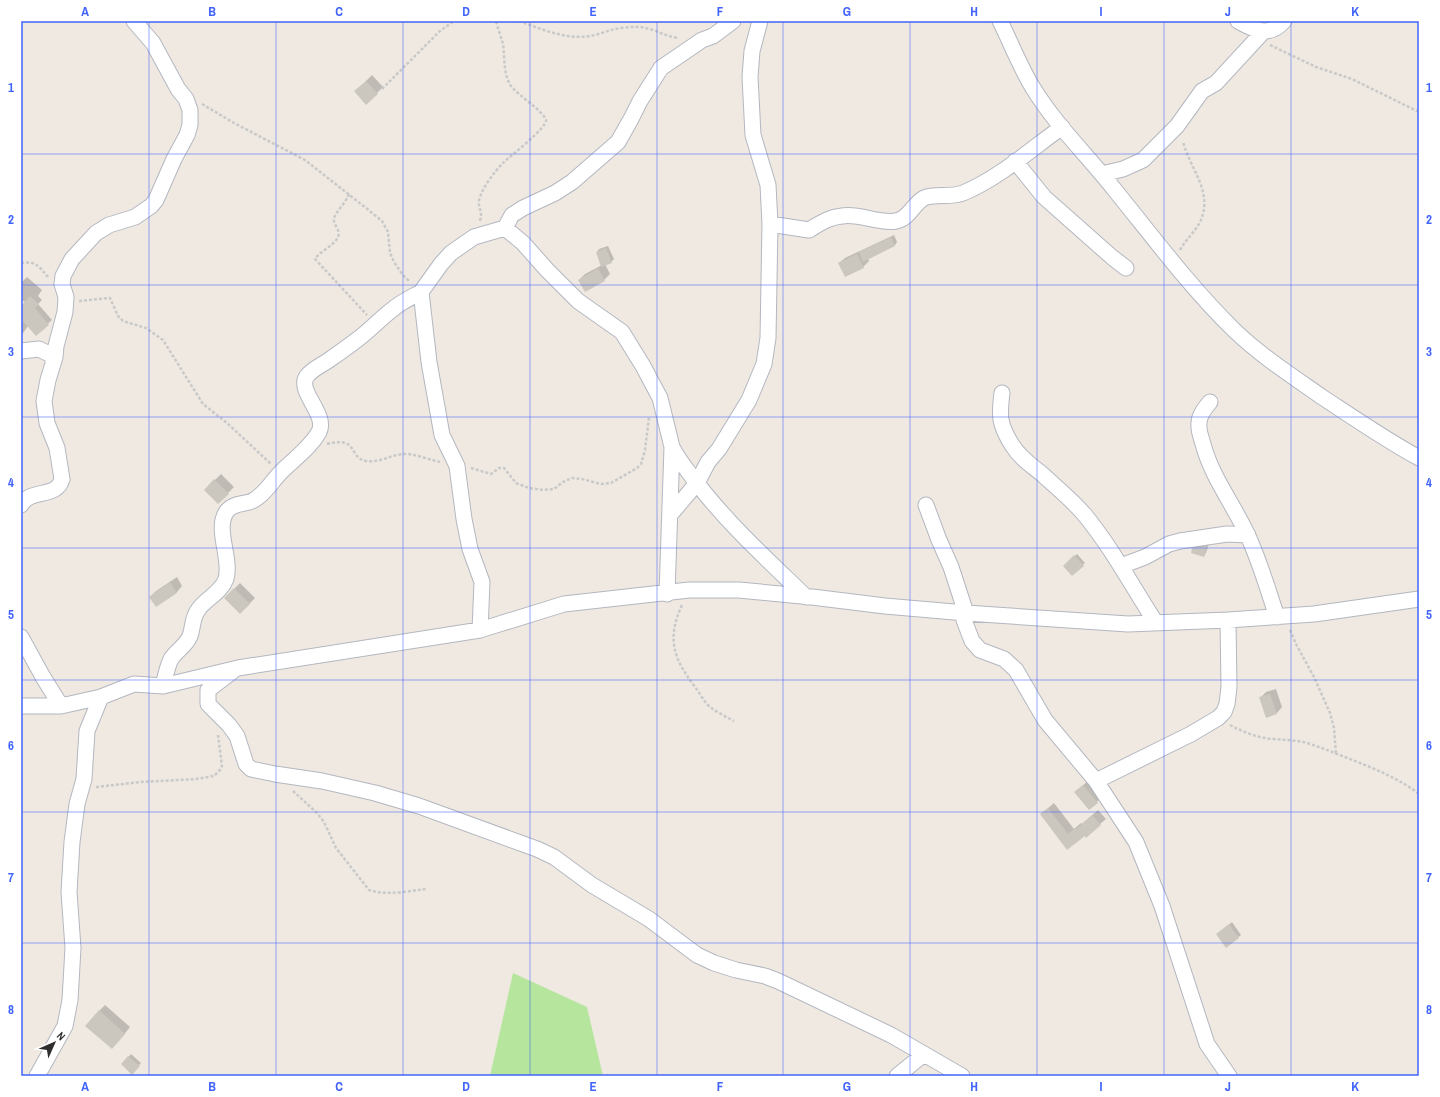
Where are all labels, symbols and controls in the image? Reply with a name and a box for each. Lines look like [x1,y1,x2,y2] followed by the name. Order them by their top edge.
[81,3,89,20] text: A
[208,3,216,20] text: B
[335,3,343,20] text: C
[462,3,470,20] text: D
[589,3,597,20] text: E
[717,3,724,20] text: F
[843,3,851,20] text: G
[970,3,978,20] text: H
[1100,3,1103,20] text: I
[1225,3,1231,20] text: J
[1351,3,1359,20] text: K
[8,79,14,96] text: 1
[1426,79,1432,96] text: 1
[8,211,14,228] text: 2
[1426,211,1432,228] text: 2
[8,343,14,360] text: 3
[1426,343,1432,360] text: 3
[8,474,14,491] text: 4
[1426,474,1432,491] text: 4
[8,606,14,623] text: 5
[1426,606,1432,623] text: 5
[8,737,14,754] text: 6
[1426,737,1432,754] text: 6
[8,869,14,886] text: 7
[1426,869,1432,886] text: 7
[8,1001,14,1018] text: 8
[1426,1001,1432,1018] text: 8
[34,1023,74,1063] north arrow
[54,1029,68,1043] text: N
[81,1078,89,1095] text: A
[208,1078,216,1095] text: B
[335,1078,343,1095] text: C
[462,1078,470,1095] text: D
[589,1078,597,1095] text: E
[717,1078,724,1095] text: F
[843,1078,851,1095] text: G
[970,1078,978,1095] text: H
[1100,1078,1103,1095] text: I
[1225,1078,1231,1095] text: J
[1351,1078,1359,1095] text: K

